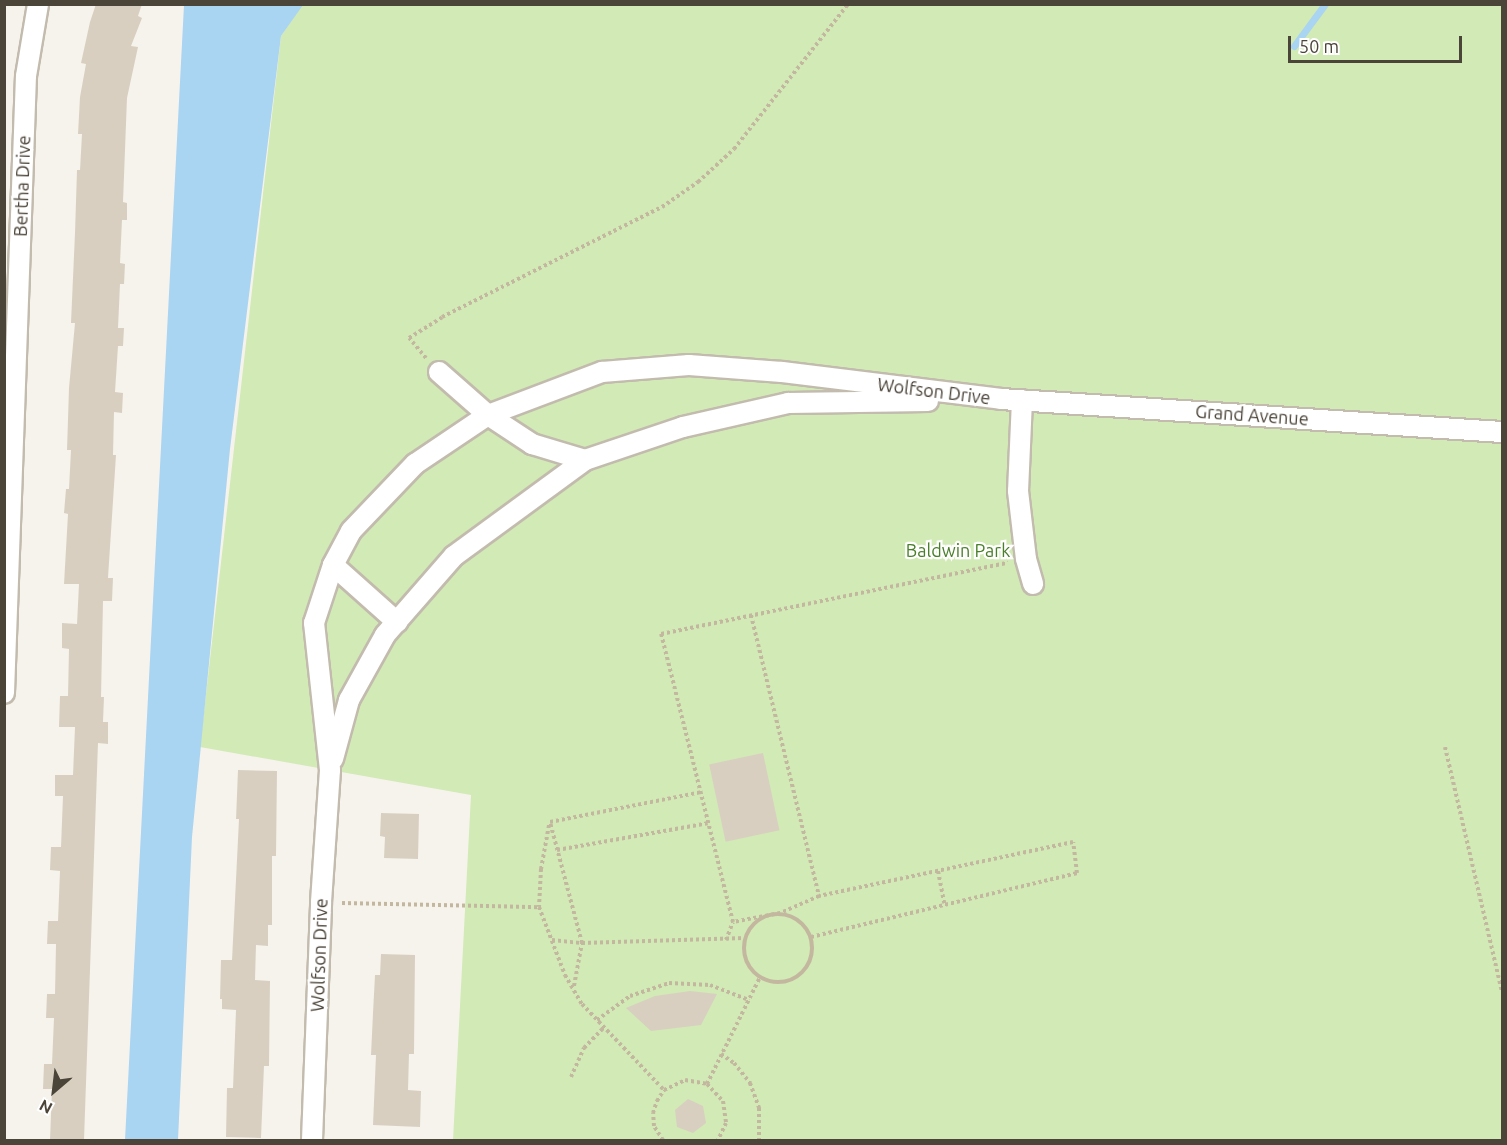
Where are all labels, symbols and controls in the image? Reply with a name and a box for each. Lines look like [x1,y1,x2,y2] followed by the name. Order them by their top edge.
[1291,24,1465,62] scale bar
[1299,36,1339,56] text: 50 m
[9,135,35,237] street label: Bertha Drive
[876,373,992,409] street label: Wolfson Drive
[1195,400,1309,430] street label: Grand Avenue
[906,539,1010,561] park label: Baldwin Park
[306,898,332,1012] street label: Wolfson Drive
[24,1061,84,1121] north arrow
[36,1096,55,1118] text: N

